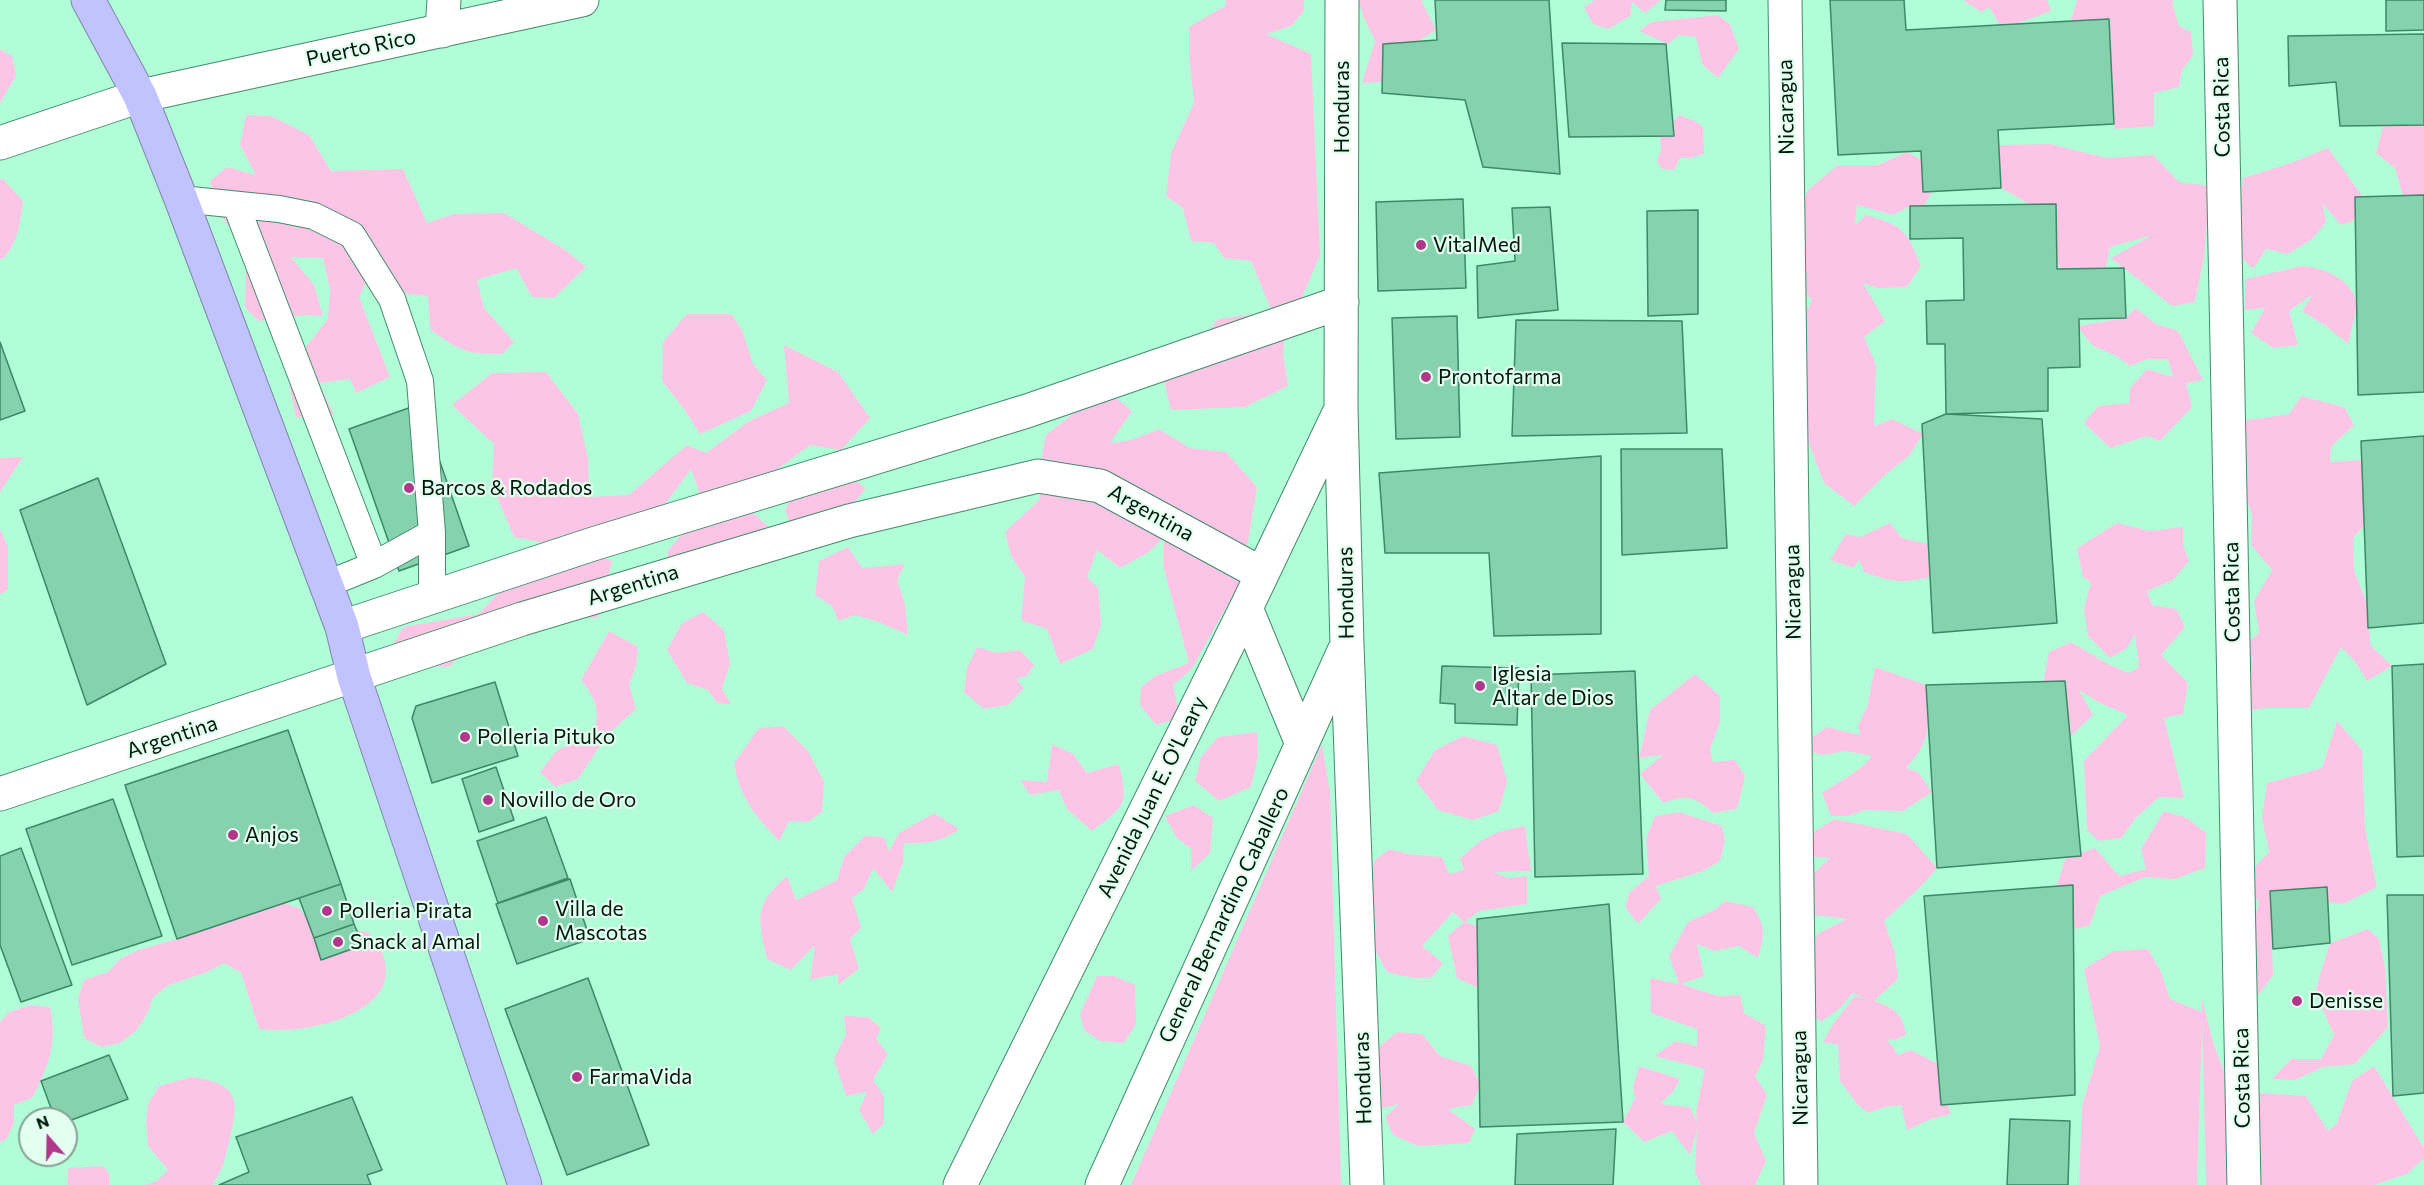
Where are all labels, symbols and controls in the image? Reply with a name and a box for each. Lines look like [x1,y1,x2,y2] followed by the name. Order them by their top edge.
[304,24,418,72] street label: Puerto Rico
[2209,56,2235,158] street label: Costa Rica
[1773,59,1799,155] street label: Nicaragua
[1329,61,1355,153] street label: Honduras
[1433,232,1521,258] place label: VitalMed
[1414,238,1428,252] marker: VitalMed
[1438,364,1561,390] place label: Prontofarma
[1419,370,1433,384] marker: Prontofarma
[421,475,592,501] place label: Barcos & Rodados
[1104,479,1198,547] street label: Argentina
[402,481,416,495] marker: Barcos & Rodados
[2219,541,2245,643] street label: Costa Rica
[1780,544,1806,640] street label: Nicaragua
[1333,546,1359,640] street label: Honduras
[584,559,682,611] street label: Argentina
[1492,661,1614,711] place label: Iglesia Altar de Dios
[1473,679,1487,693] marker: Iglesia Altar de Dios
[1092,692,1212,902] street label: Avenida Juan E. O'Leary
[123,710,221,764] street label: Argentina
[477,724,615,750] place label: Polleria Pituko
[458,730,472,744] marker: Polleria Pituko
[1154,783,1294,1047] street label: General Bernardino Caballero
[500,787,636,813] place label: Novillo de Oro
[481,793,495,807] marker: Novillo de Oro
[245,822,299,848] place label: Anjos
[226,828,240,842] marker: Anjos
[555,896,647,946] place label: Villa de Mascotas
[339,898,472,924] place label: Polleria Pirata
[320,904,334,918] marker: Polleria Pirata
[536,914,550,928] marker: Villa de Mascotas
[350,929,481,955] place label: Snack al Amal
[331,935,345,949] marker: Snack al Amal
[2309,988,2383,1014] place label: Denisse
[2290,994,2304,1008] marker: Denisse
[2229,1027,2255,1129] street label: Costa Rica
[1787,1030,1813,1126] street label: Nicaragua
[1349,1031,1377,1125] street label: Honduras
[589,1064,692,1090] place label: FarmaVida
[570,1070,584,1084] marker: FarmaVida
[18,1107,78,1167] north arrow
[33,1111,51,1132] text: N

